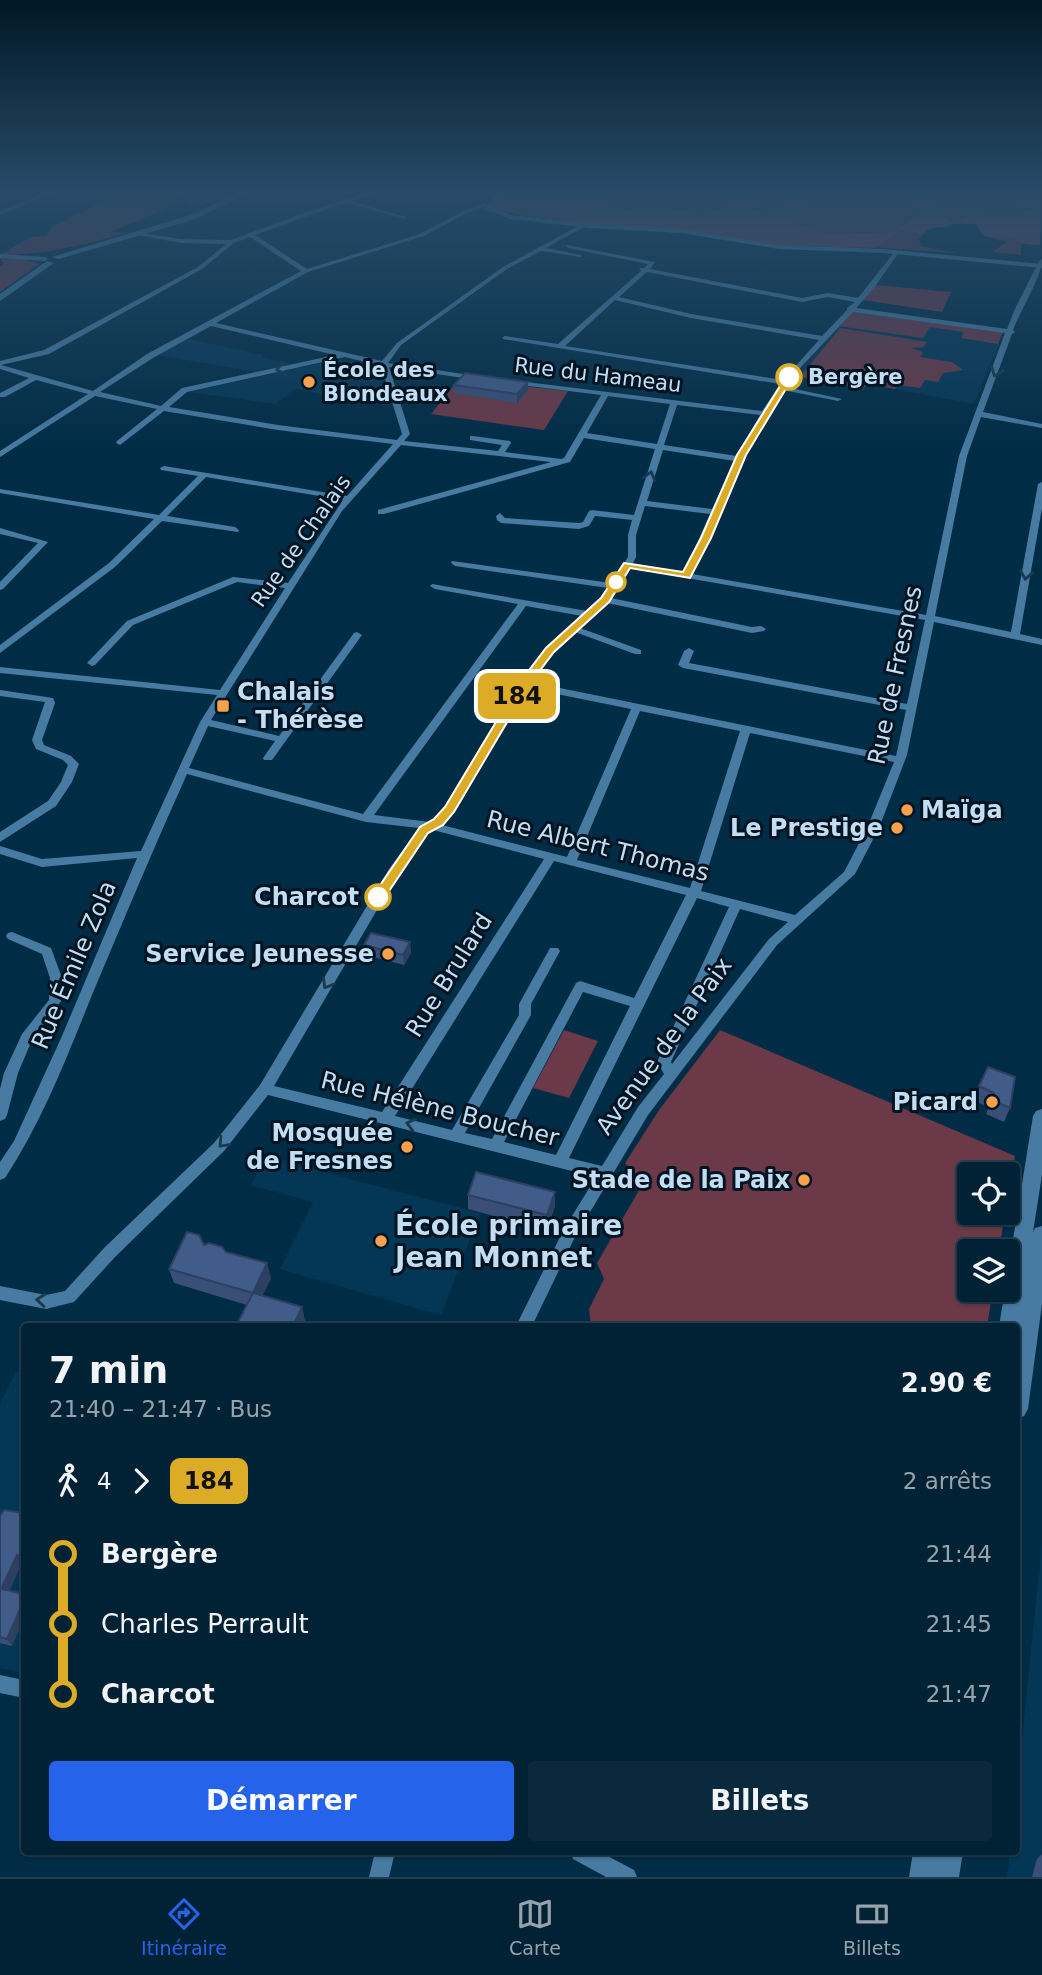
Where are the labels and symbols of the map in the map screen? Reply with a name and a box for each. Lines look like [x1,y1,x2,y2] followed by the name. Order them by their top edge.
[513,353,683,397] street label: Rue du Hameau
[323,357,448,406] place label: École des Blondeaux
[275,361,287,375] one-way arrow
[776,364,802,390] marker: Bergère
[808,365,902,389] place label: Bergère
[990,366,1004,378] one-way arrow
[301,374,317,390] marker: École des Blondeaux
[246,470,356,612] street label: Rue de Chalais
[642,470,657,482] one-way arrow
[1019,569,1034,581] one-way arrow
[606,572,626,592] unlabelled marker
[862,583,928,767] street label: Rue de Fresnes
[477,673,557,719] line badge: 184
[237,678,364,734] place label: Chalais - Thérèse
[215,698,231,714] marker: Chalais - Thérèse
[921,796,1003,824] place label: Maïga
[899,802,915,818] marker: Maïga
[484,805,712,887] street label: Rue Albert Thomas
[730,814,883,842] place label: Le Prestige
[889,820,905,836] marker: Le Prestige
[25,876,122,1053] street label: Rue Émile Zola
[254,883,359,911] place label: Charcot
[365,884,391,910] marker: Charcot
[400,908,498,1042] street label: Rue Brulard
[145,940,374,968] place label: Service Jeunesse
[380,946,396,962] marker: Service Jeunesse
[590,952,738,1140] street label: Avenue de la Paix
[322,976,335,989] one-way arrow
[318,1066,562,1152] street label: Rue Hélène Boucher
[893,1088,978,1116] place label: Picard
[984,1094,1000,1110] marker: Picard
[405,1118,417,1132] one-way arrow
[246,1119,393,1175] place label: Mosquée de Fresnes
[218,1135,231,1148] one-way arrow
[399,1139,415,1155] marker: Mosquée de Fresnes
[572,1166,791,1194] place label: Stade de la Paix
[796,1172,812,1188] marker: Stade de la Paix
[393,1208,622,1274] place label: École primaire Jean Monnet
[373,1233,389,1249] marker: École primaire Jean Monnet
[35,1293,46,1308] one-way arrow

